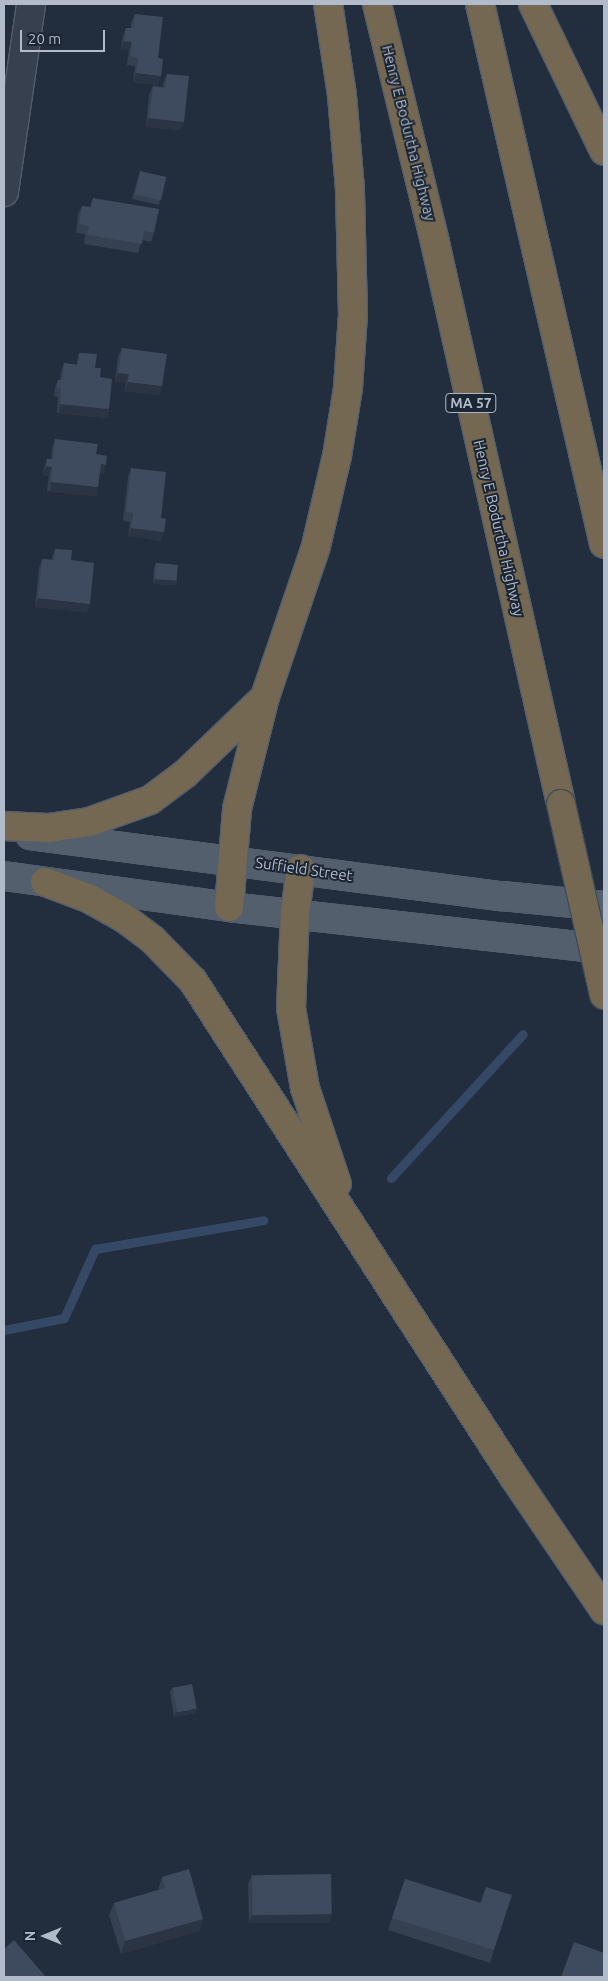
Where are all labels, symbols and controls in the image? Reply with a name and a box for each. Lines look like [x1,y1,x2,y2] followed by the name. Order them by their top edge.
[22,20,108,52] scale bar
[28,30,61,47] text: 20 m
[378,43,440,223] street label: Henry E Bodurtha Highway
[445,392,497,414] road number: MA 57
[470,438,528,618] street label: Henry E Bodurtha Highway
[254,853,354,885] street label: Suffield Street
[20,1911,70,1961] north arrow
[22,1931,38,1941] text: N

